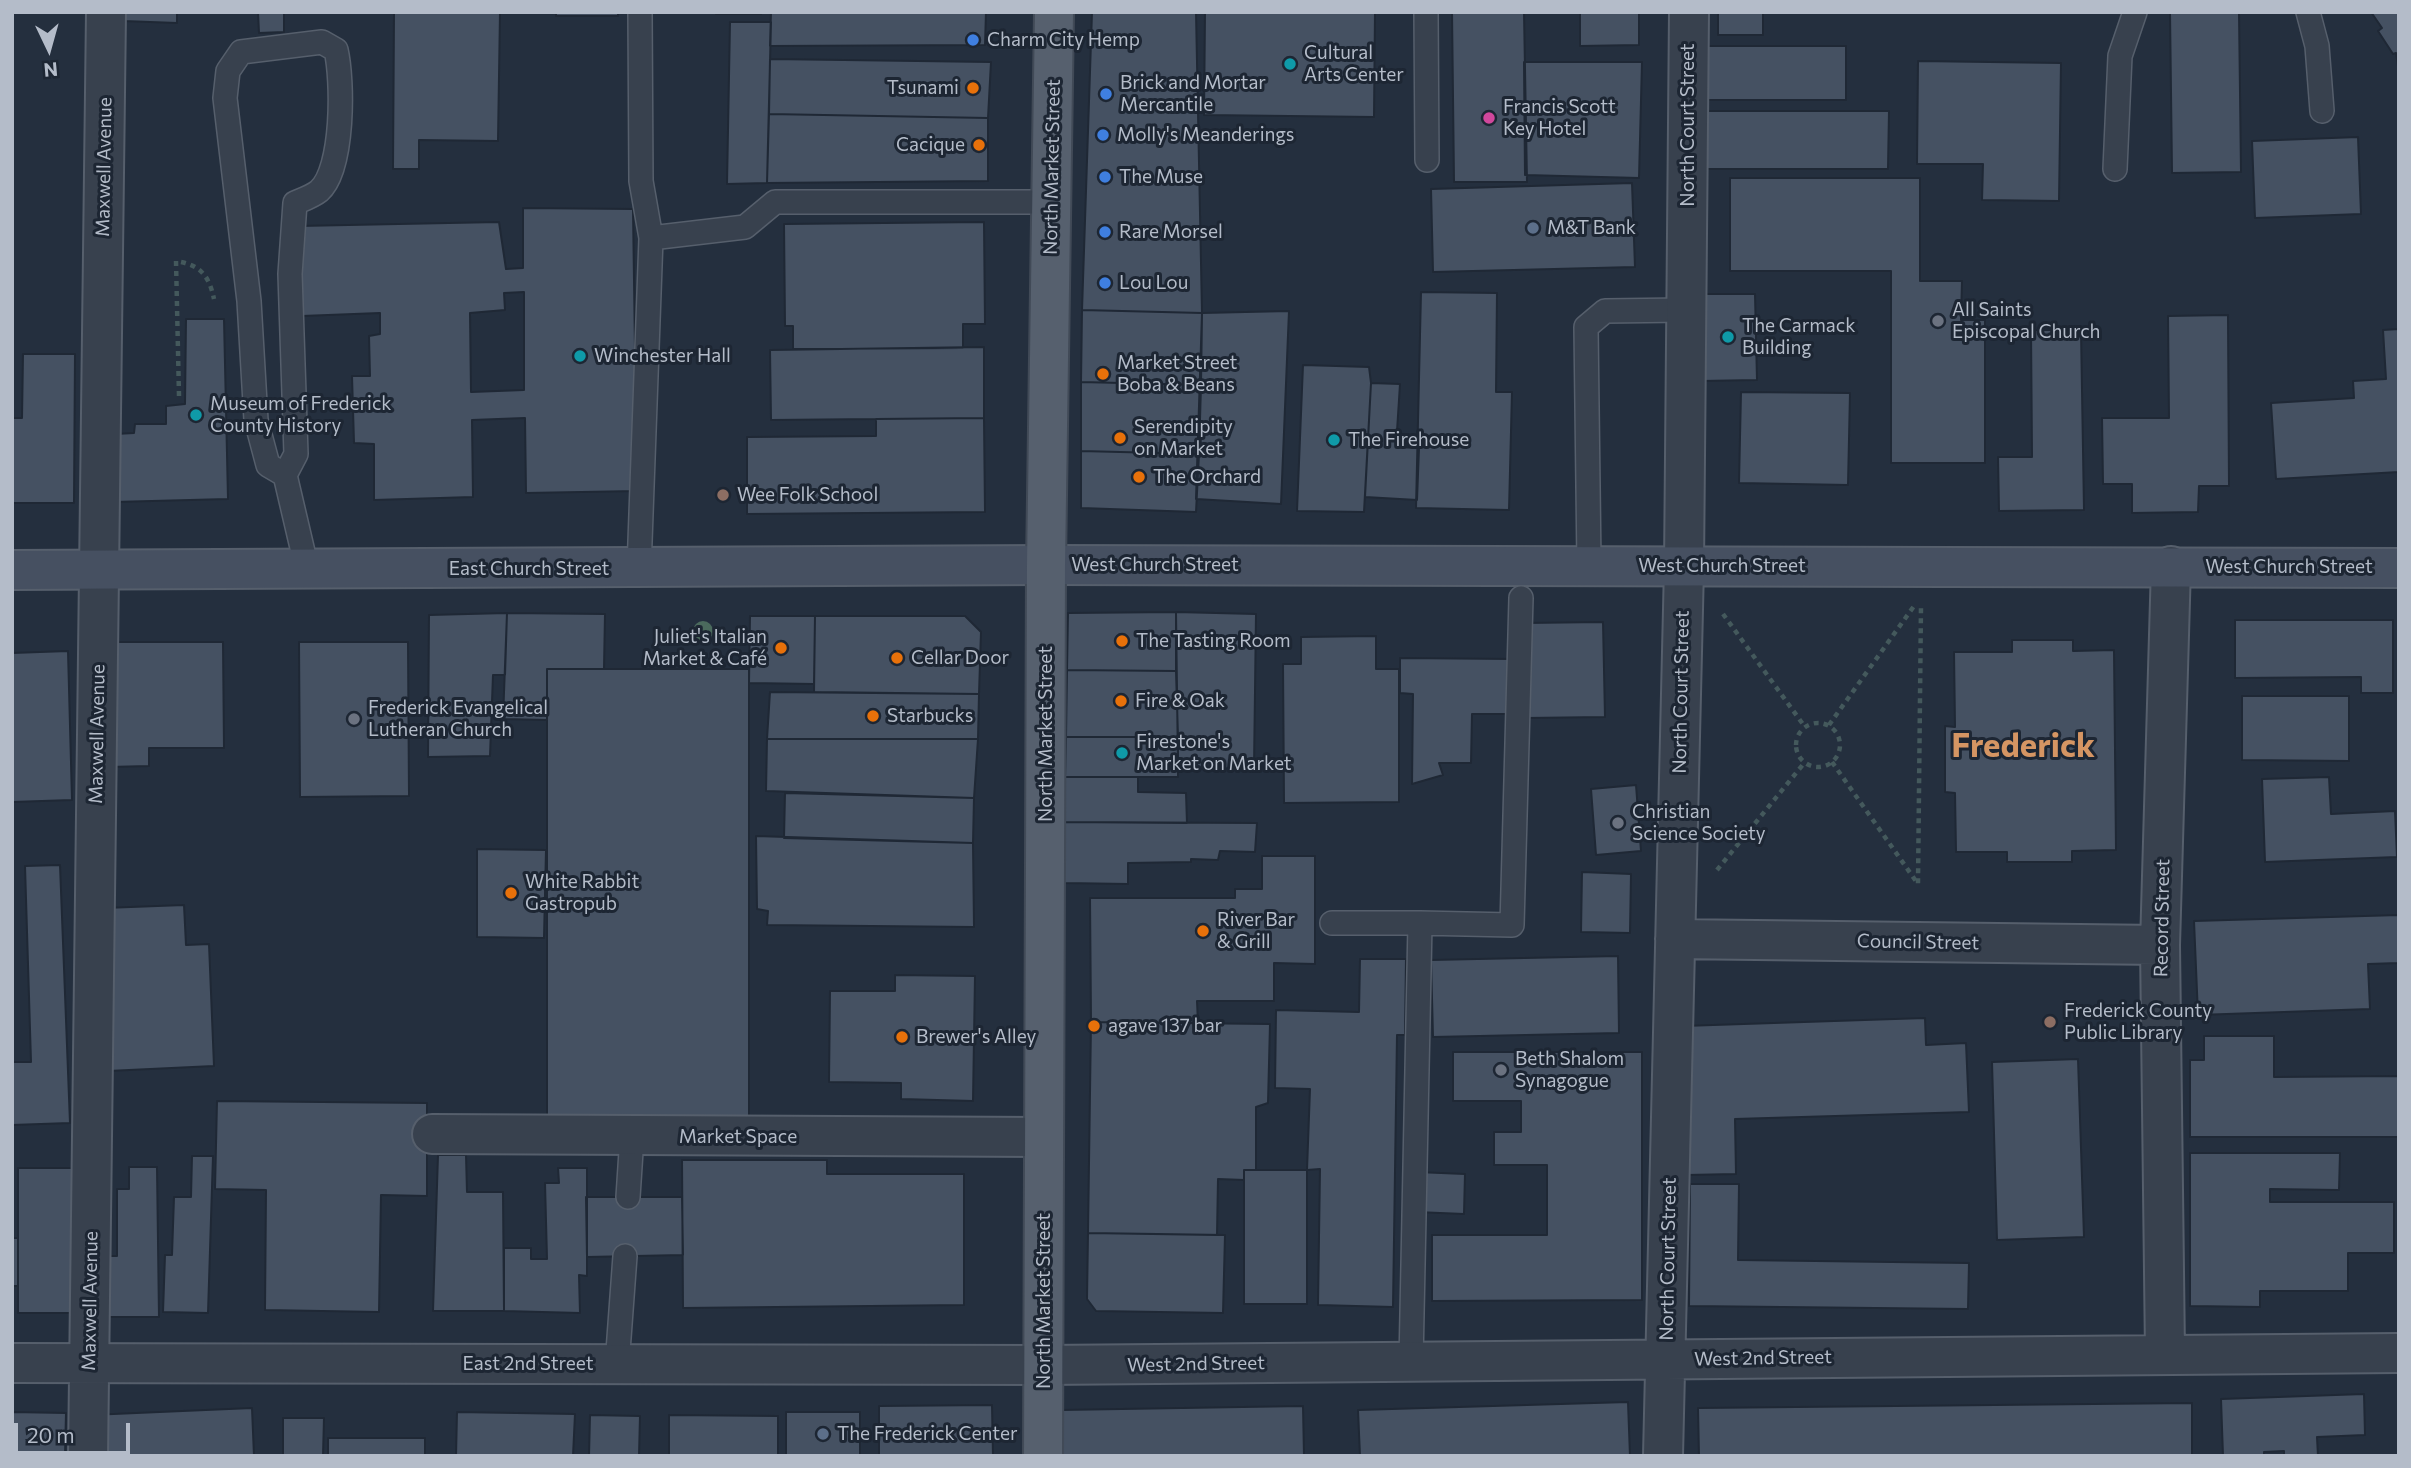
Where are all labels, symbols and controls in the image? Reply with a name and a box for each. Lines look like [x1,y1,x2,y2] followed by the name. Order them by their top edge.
[14,14,84,84] north arrow
[987,29,1140,51] place label: Charm City Hemp
[965,32,981,48] marker: Charm City Hemp
[1304,42,1404,86] place label: Cultural Arts Center
[1677,43,1699,207] street label: North Court Street
[1282,56,1298,72] marker: Cultural Arts Center
[43,58,59,82] text: N
[1120,72,1266,116] place label: Brick and Mortar Mercantile
[887,77,959,99] place label: Tsunami
[1039,79,1065,255] street label: North Market Street
[965,80,981,96] marker: Tsunami
[1098,86,1114,102] marker: Brick and Mortar Mercantile
[1503,96,1616,140] place label: Francis Scott Key Hotel
[91,97,117,237] street label: Maxwell Avenue
[1481,110,1497,126] marker: Francis Scott Key Hotel
[1117,124,1294,146] place label: Molly's Meanderings
[1095,127,1111,143] marker: Molly's Meanderings
[896,134,965,156] place label: Cacique
[971,137,987,153] marker: Cacique
[1119,166,1203,188] place label: The Muse
[1097,169,1113,185] marker: The Muse
[1547,217,1636,239] place label: M&T Bank
[1525,220,1541,236] marker: M&T Bank
[1119,221,1223,243] place label: Rare Morsel
[1097,224,1113,240] marker: Rare Morsel
[1119,272,1188,294] place label: Lou Lou
[1097,275,1113,291] marker: Lou Lou
[1952,299,2100,343] place label: All Saints Episcopal Church
[1930,313,1946,329] marker: All Saints Episcopal Church
[1742,315,1855,359] place label: The Carmack Building
[1720,329,1736,345] marker: The Carmack Building
[594,345,731,367] place label: Winchester Hall
[572,348,588,364] marker: Winchester Hall
[1117,352,1237,396] place label: Market Street Boba & Beans
[1095,366,1111,382] marker: Market Street Boba & Beans
[210,393,392,437] place label: Museum of Frederick County History
[188,407,204,423] marker: Museum of Frederick County History
[1134,416,1233,460] place label: Serendipity on Market
[1348,429,1469,451] place label: The Firehouse
[1112,430,1128,446] marker: Serendipity on Market
[1326,432,1342,448] marker: The Firehouse
[1153,466,1261,488] place label: The Orchard
[1131,469,1147,485] marker: The Orchard
[737,484,878,506] place label: Wee Folk School
[715,487,731,503] marker: Wee Folk School
[1071,554,1239,576] street label: West Church Street
[1638,555,1806,577] street label: West Church Street
[2205,556,2373,578] street label: West Church Street
[449,558,609,580] street label: East Church Street
[1668,610,1694,774] street label: North Court Street
[643,626,767,670] place label: Juliet's Italian Market & Café
[1136,630,1291,652] place label: The Tasting Room
[1114,633,1130,649] marker: The Tasting Room
[773,640,789,656] marker: Juliet's Italian Market & Café
[1035,646,1057,822] street label: North Market Street
[911,647,1009,669] place label: Cellar Door
[889,650,905,666] marker: Cellar Door
[84,664,110,804] street label: Maxwell Avenue
[1135,690,1225,712] place label: Fire & Oak
[1113,693,1129,709] marker: Fire & Oak
[368,697,548,741] place label: Frederick Evangelical Lutheran Church
[887,705,973,727] place label: Starbucks
[865,708,881,724] marker: Starbucks
[346,711,362,727] marker: Frederick Evangelical Lutheran Church
[1951,726,2095,766] district label: Frederick
[1136,731,1292,775] place label: Firestone's Market on Market
[1114,745,1130,761] marker: Firestone's Market on Market
[1632,801,1766,845] place label: Christian Science Society
[1610,815,1626,831] marker: Christian Science Society
[2150,859,2174,977] street label: Record Street
[525,871,639,915] place label: White Rabbit Gastropub
[503,885,519,901] marker: White Rabbit Gastropub
[1217,909,1295,953] place label: River Bar & Grill
[1195,923,1211,939] marker: River Bar & Grill
[1857,930,1979,954] street label: Council Street
[2064,1000,2212,1044] place label: Frederick County Public Library
[2042,1014,2058,1030] marker: Frederick County Public Library
[1108,1015,1222,1037] place label: agave 137 bar
[1086,1018,1102,1034] marker: agave 137 bar
[916,1026,1036,1048] place label: Brewer's Alley
[894,1029,910,1045] marker: Brewer's Alley
[1515,1048,1624,1092] place label: Beth Shalom Synagogue
[1493,1062,1509,1078] marker: Beth Shalom Synagogue
[679,1126,797,1148] street label: Market Space
[1655,1177,1681,1341] street label: North Court Street
[1033,1213,1055,1389] street label: North Market Street
[77,1231,103,1371] street label: Maxwell Avenue
[1694,1345,1832,1371] street label: West 2nd Street
[1127,1351,1265,1377] street label: West 2nd Street
[463,1353,593,1375] street label: East 2nd Street
[18,1408,133,1452] scale bar
[27,1422,75,1447] text: 20 m
[837,1423,1018,1445] place label: The Frederick Center
[815,1426,831,1442] marker: The Frederick Center

